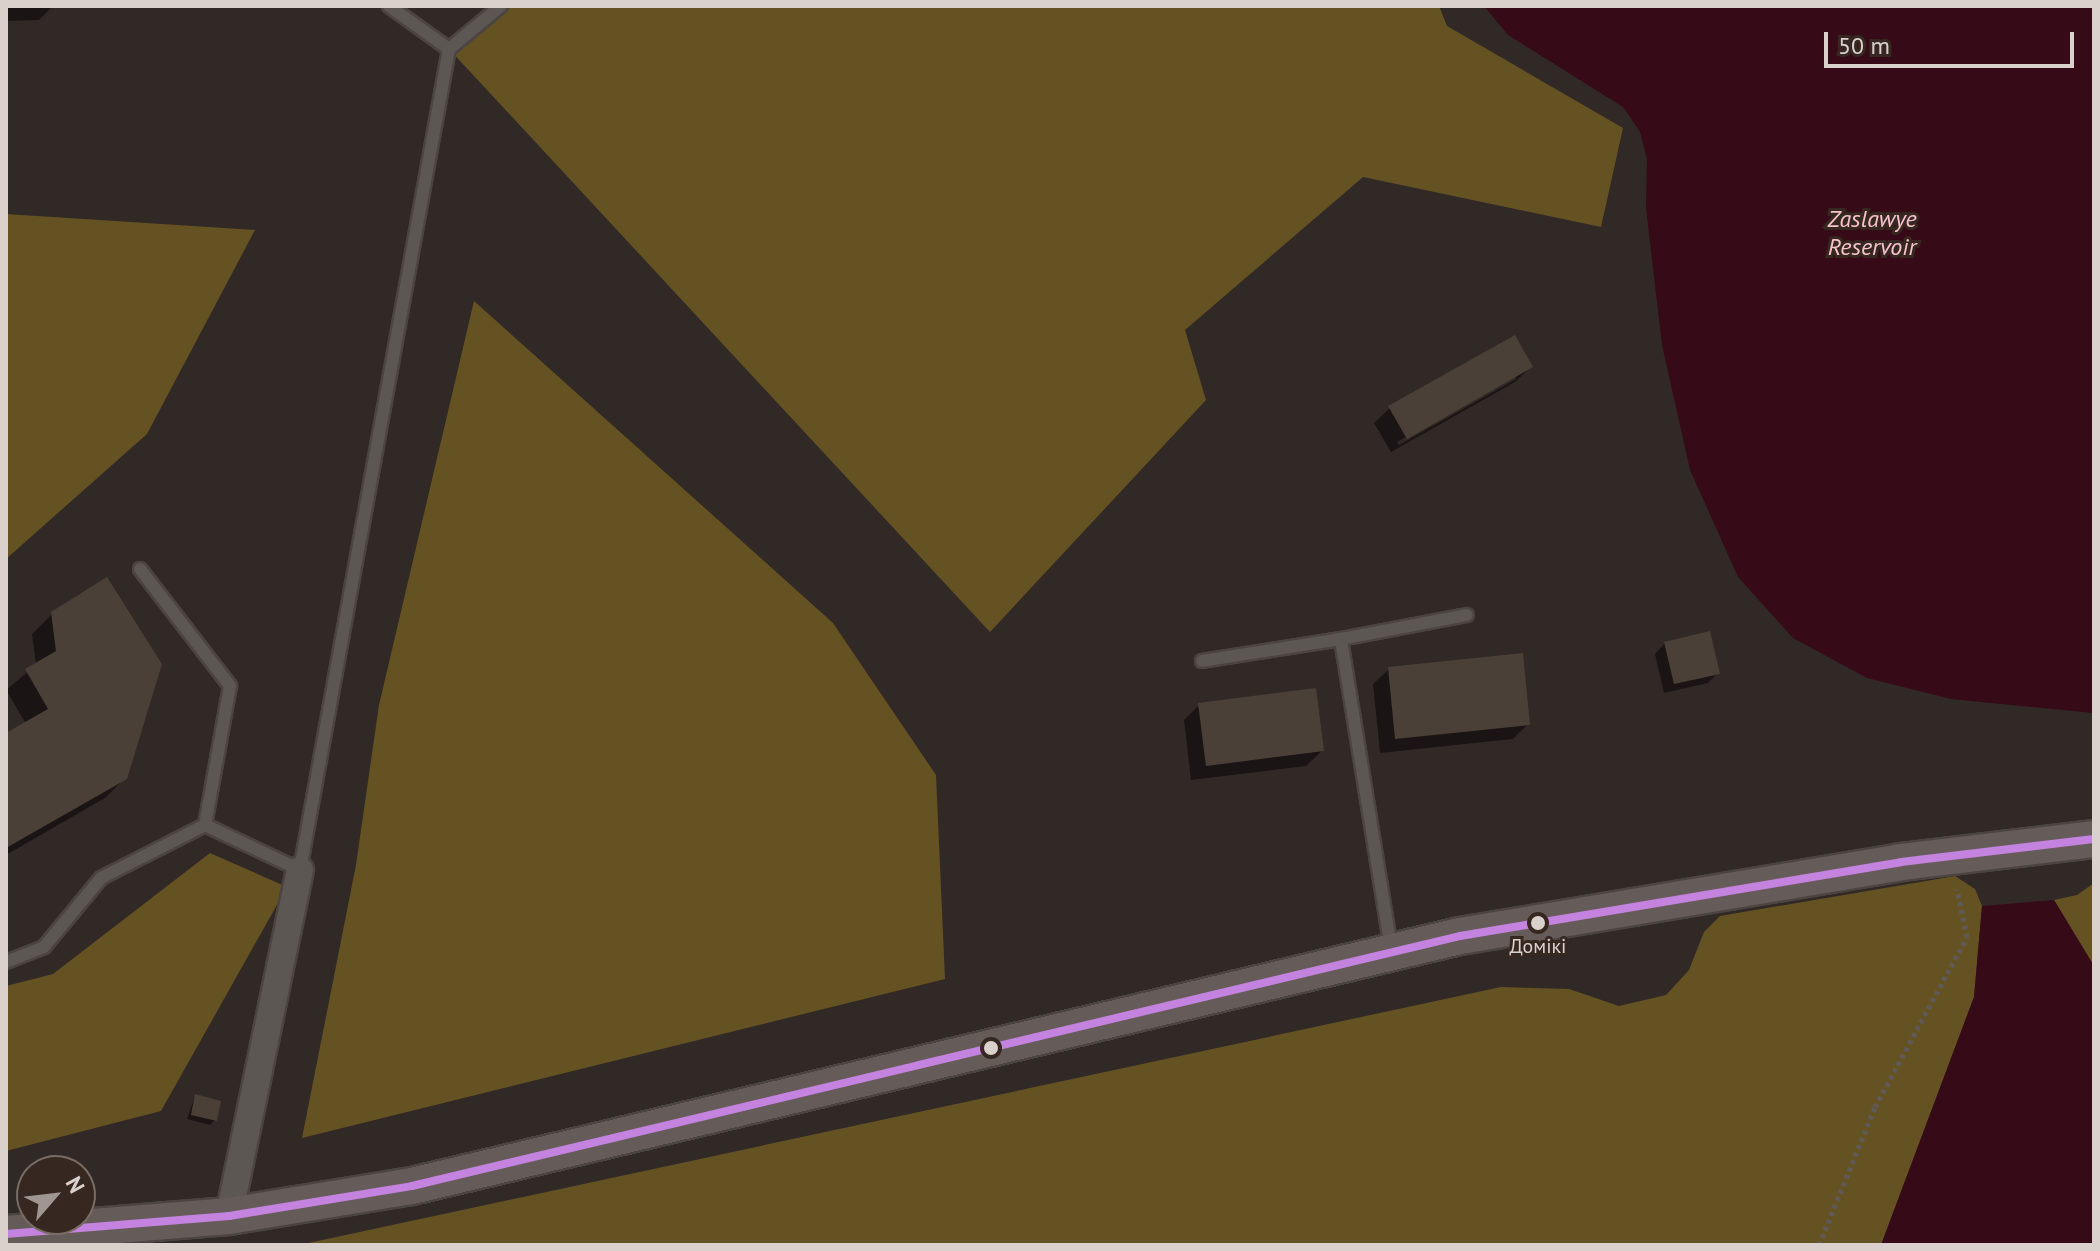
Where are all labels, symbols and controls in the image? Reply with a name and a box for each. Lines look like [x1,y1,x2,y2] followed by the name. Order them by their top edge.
[1828,16,2078,66] scale bar
[1838,30,1890,61] text: 50 m
[1828,205,1916,261] water label: Zaslawye Reservoir
[1530,915,1546,931] marker: Домікі
[1510,934,1566,958] place label: Домікі
[983,1040,999,1056] unlabelled marker
[16,1155,96,1235] north arrow
[60,1172,91,1198] text: N

